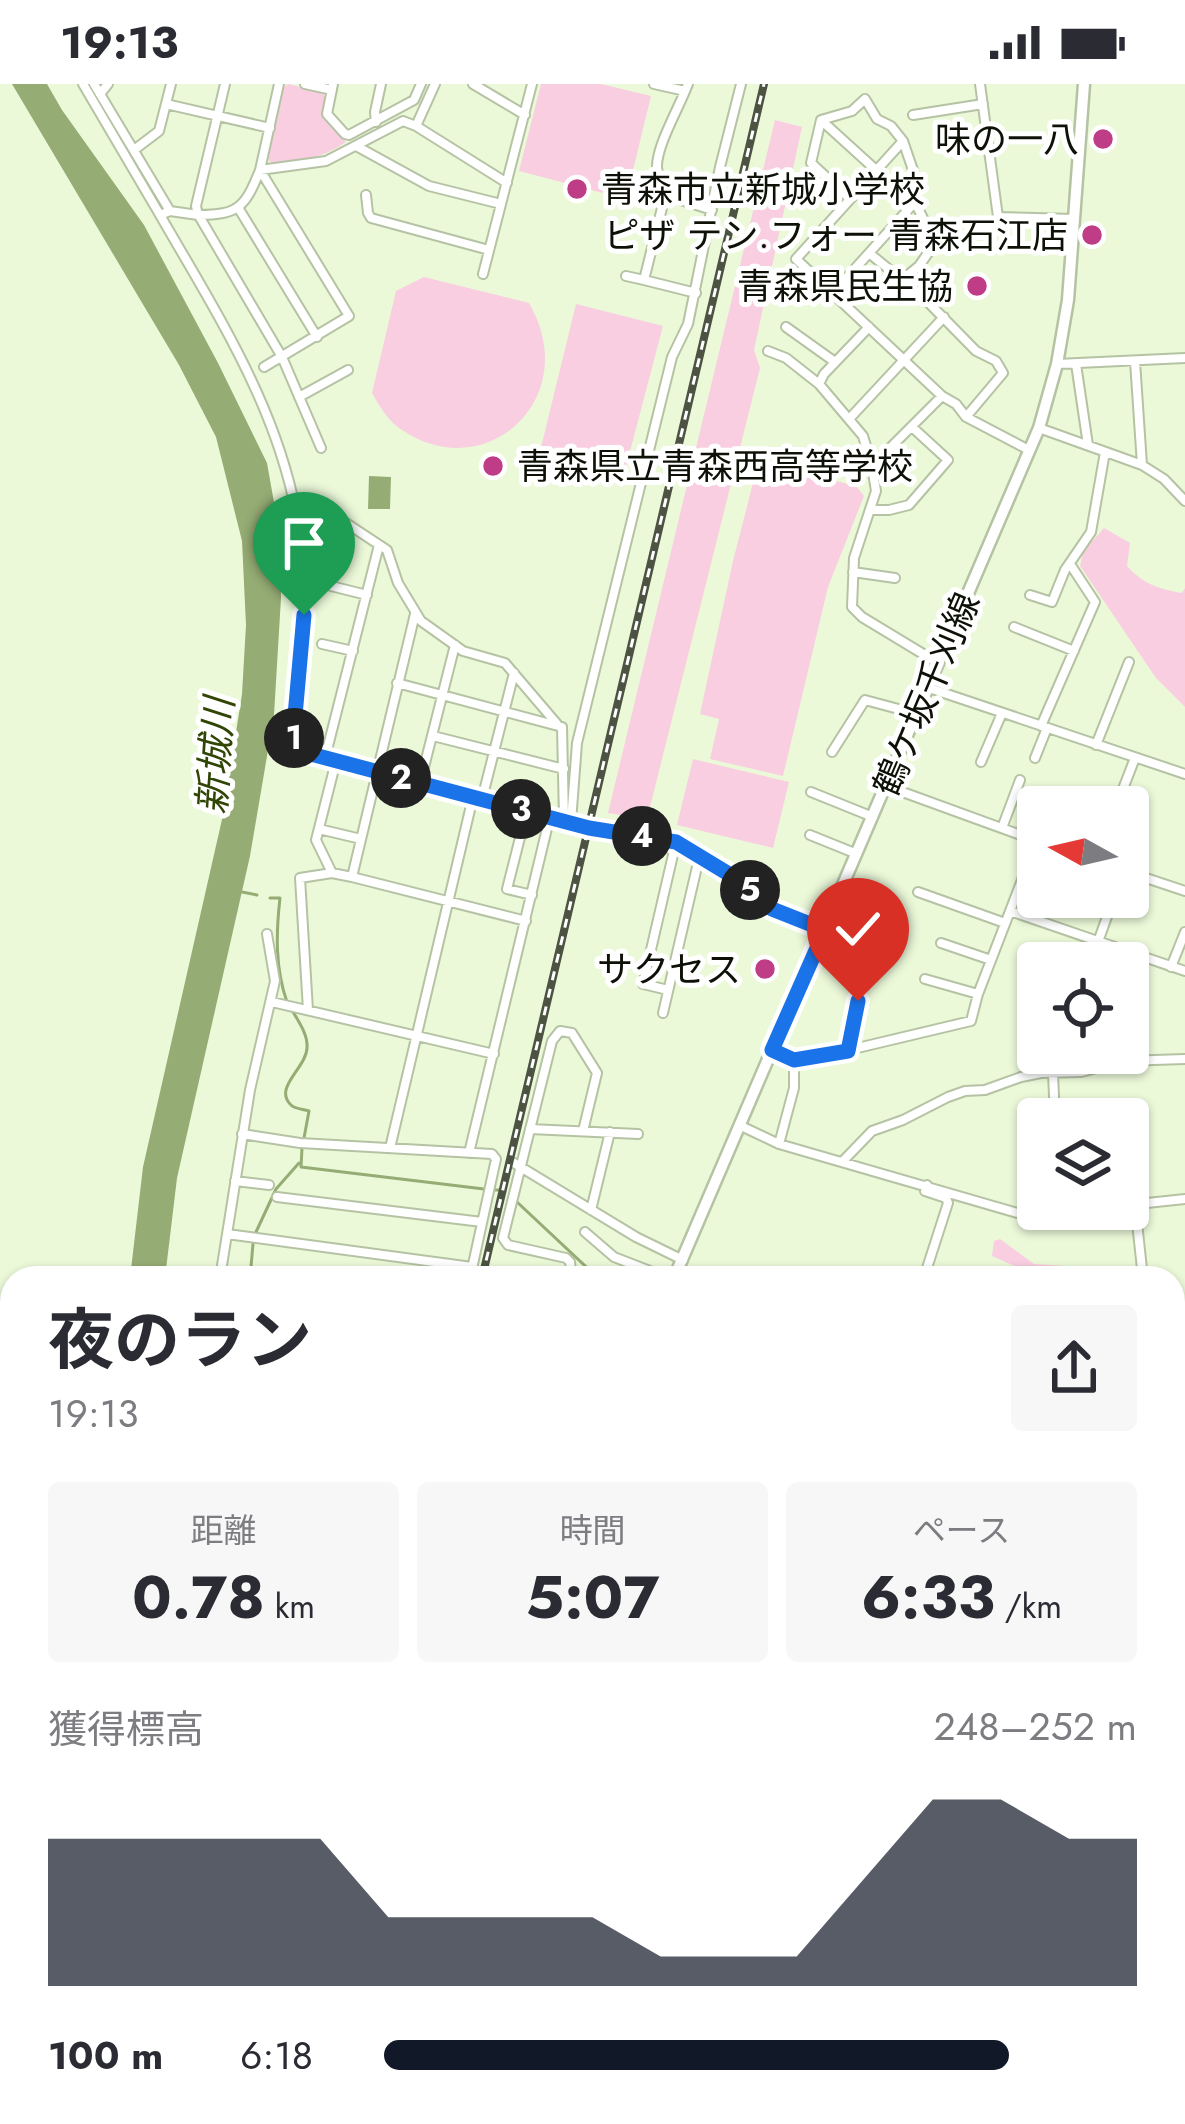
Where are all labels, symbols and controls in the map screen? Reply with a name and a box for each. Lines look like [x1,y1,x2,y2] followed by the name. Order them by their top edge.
[60,10,178,75] text: 19:13
[935,113,1079,165] place label: 味の一八
[1090,126,1116,152] marker: 味の一八
[601,163,925,215] place label: 青森市立新城小学校
[564,176,590,202] marker: 青森市立新城小学校
[604,209,1068,261] place label: ピザ テン.フォー 青森石江店
[1079,222,1105,248] marker: ピザ テン.フォー 青森石江店
[737,260,953,312] place label: 青森県民生協
[964,273,990,299] marker: 青森県民生協
[517,440,913,492] place label: 青森県立青森西高等学校
[480,453,506,479] marker: 青森県立青森西高等学校
[253,492,355,615] pin
[271,510,337,576] icon: arrive
[860,584,992,804] street label: 鶴ケ坂千刈線
[183,692,248,816] water label: 新城川
[264,708,324,768] pin: 1
[286,714,302,761] text: 1
[371,748,431,808] pin: 2
[390,754,412,801] text: 2
[491,779,551,839] pin: 3
[511,785,531,832] text: 3
[1017,786,1149,918] north arrow
[1017,786,1149,1230] map controls
[612,806,672,866] pin: 4
[630,812,654,859] text: 4
[720,860,780,920] pin: 5
[739,866,761,913] text: 5
[807,878,909,1001] pin
[825,896,891,962] icon: check
[1017,942,1149,1074] button: locate
[597,943,741,995] place label: サクセス
[752,956,778,982] marker: サクセス
[1017,1098,1149,1230] button: layers
[48,1292,312,1388] text: 夜のラン
[1011,1305,1137,1431] button: share
[48,1385,139,1442] text: 19:13
[191,1507,257,1554] text: 距離
[560,1507,626,1554] text: 時間
[913,1507,1010,1554] text: ペース
[132,1554,265,1641] text: 0.78
[526,1554,659,1641] text: 5:07
[861,1554,995,1641] text: 6:33
[265,1583,315,1630] text: km
[995,1583,1062,1630] text: /km
[933,1698,1137,1755] text: 248–252 m
[48,1701,204,1758] text: 獲得標高
[48,2027,163,2084] text: 100 m
[240,2027,313,2084] text: 6:18

